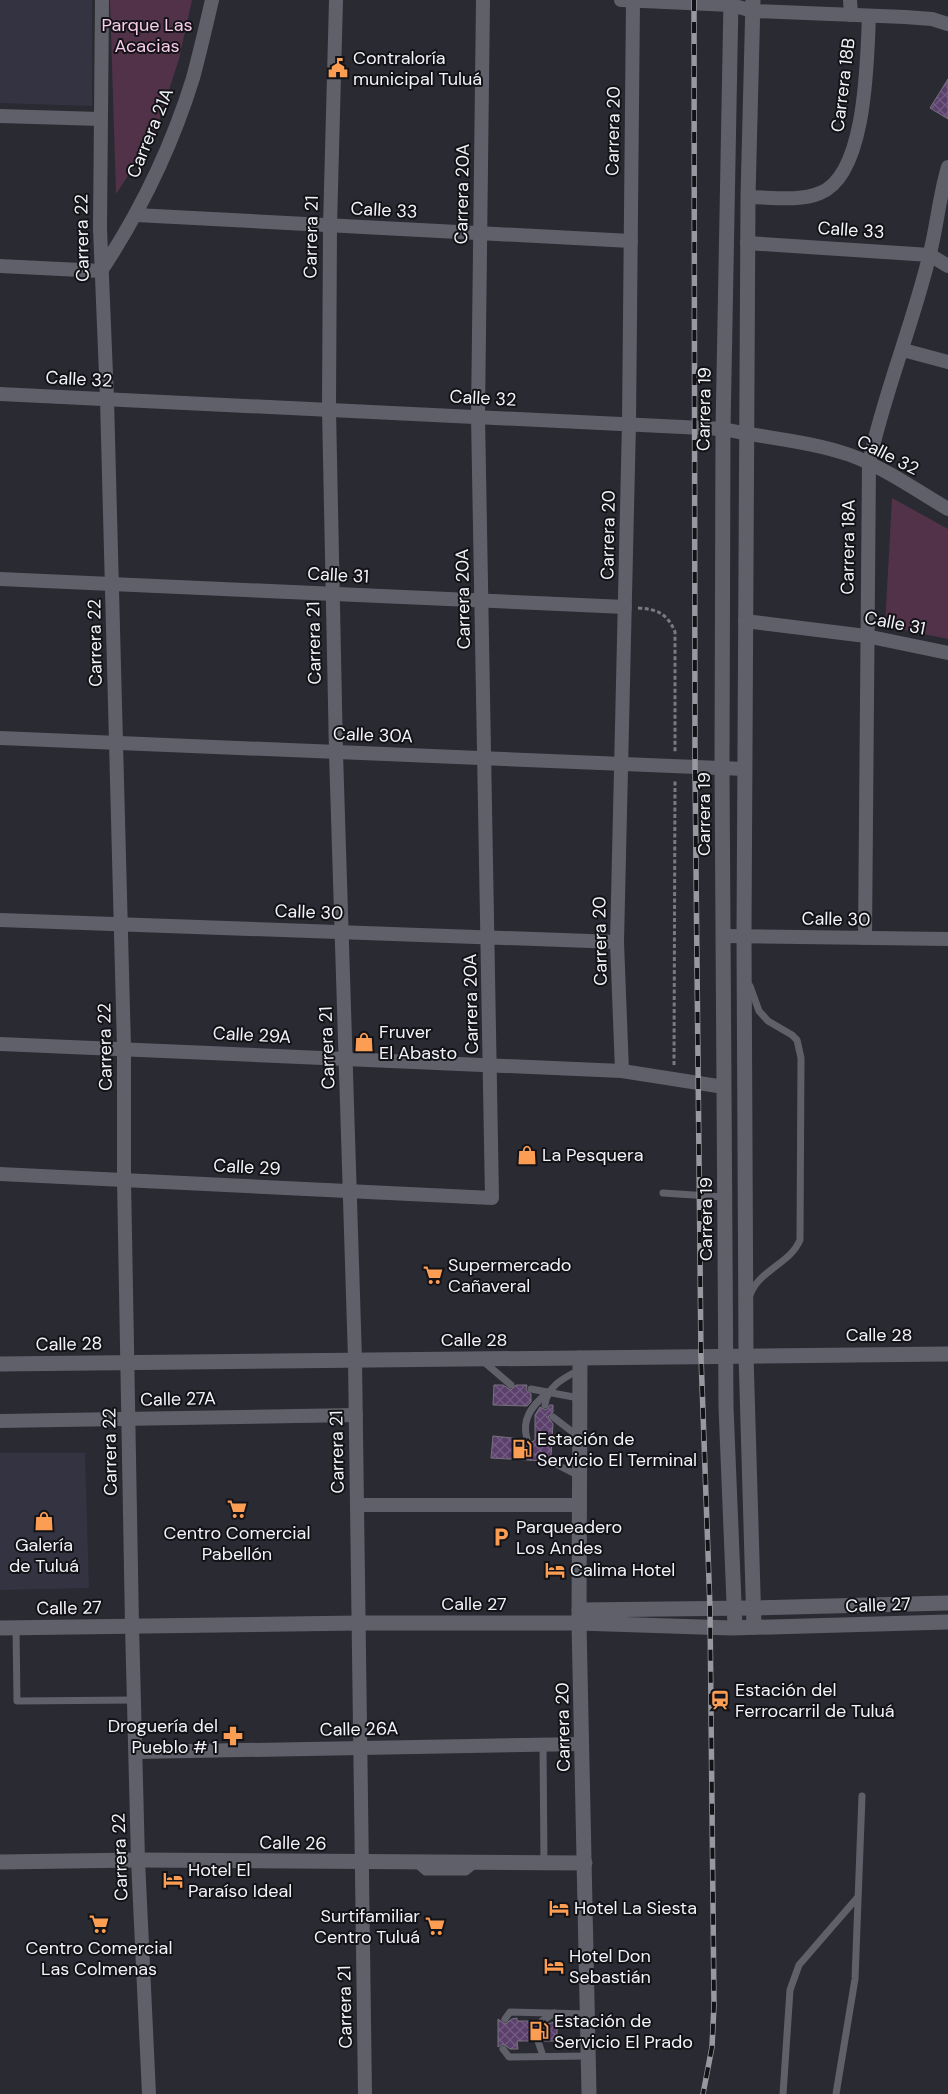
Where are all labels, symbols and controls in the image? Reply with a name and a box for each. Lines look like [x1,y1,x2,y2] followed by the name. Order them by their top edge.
[101,13,193,58] park label: Parque Las Acacias
[825,36,861,133] street label: Carrera 18B
[353,46,482,91] place label: Contraloría municipal Tuluá
[327,57,349,79] public building icon: Contraloría municipal Tuluá
[121,84,179,182] street label: Carrera 21A
[600,86,626,176] street label: Carrera 20
[449,143,475,245] street label: Carrera 20A
[69,194,95,282] street label: Carrera 22
[298,195,324,279] street label: Carrera 21
[350,196,418,224] street label: Calle 33
[817,216,885,244] street label: Calle 33
[45,365,113,393] street label: Calle 32
[691,367,717,451] street label: Carrera 19
[449,384,517,412] street label: Calle 32
[853,429,923,481] street label: Calle 32
[595,490,621,580] street label: Carrera 20
[835,499,861,595] street label: Carrera 18A
[450,548,476,650] street label: Carrera 20A
[307,561,369,589] street label: Calle 31
[82,599,108,687] street label: Carrera 22
[301,601,327,685] street label: Carrera 21
[862,605,928,641] street label: Calle 31
[333,722,413,748] street label: Calle 30A
[692,772,716,856] street label: Carrera 19
[587,896,613,986] street label: Carrera 20
[274,899,344,925] street label: Calle 30
[801,906,871,932] street label: Calle 30
[458,953,484,1055] street label: Carrera 20A
[92,1003,118,1091] street label: Carrera 22
[314,1006,340,1090] street label: Carrera 21
[379,1020,457,1065] place label: Fruver El Abasto
[212,1021,292,1049] street label: Calle 29A
[353,1031,375,1053] shop icon: Fruver El Abasto
[542,1143,644,1167] place label: La Pesquera
[516,1144,538,1166] shop icon: La Pesquera
[213,1153,281,1181] street label: Calle 29
[694,1177,718,1261] street label: Carrera 19
[448,1253,572,1298] place label: Supermercado Cañaveral
[422,1264,444,1286] supermarket icon: Supermercado Cañaveral
[846,1323,912,1347] street label: Calle 28
[441,1328,507,1352] street label: Calle 28
[35,1331,103,1357] street label: Calle 28
[140,1386,216,1412] street label: Calle 27A
[97,1408,123,1496] street label: Carrera 22
[324,1410,350,1494] street label: Carrera 21
[537,1427,697,1472] place label: Estación de Servicio El Terminal
[511,1438,533,1460] fuel station icon: Estación de Servicio El Terminal
[226,1498,248,1520] supermarket icon: Centro Comercial Pabellón
[33,1510,55,1532] shop icon: Galería de Tuluá
[516,1515,622,1560] place label: Parqueadero Los Andes
[164,1521,310,1566] place label: Centro Comercial Pabellón
[490,1526,512,1548] parking icon: Parqueadero Los Andes
[9,1533,79,1578] place label: Galería de Tuluá
[570,1558,675,1582] place label: Calima Hotel
[544,1559,566,1581] hotel icon: Calima Hotel
[441,1592,507,1616] street label: Calle 27
[845,1592,911,1618] street label: Calle 27
[36,1595,102,1621] street label: Calle 27
[735,1678,895,1723] place label: Estación del Ferrocarril de Tuluá
[550,1682,576,1772] street label: Carrera 20
[709,1689,731,1711] station icon: Estación del Ferrocarril de Tuluá
[108,1714,218,1759] place label: Droguería del Pueblo # 1
[319,1716,399,1742] street label: Calle 26A
[222,1725,244,1747] pharmacy icon: Droguería del Pueblo # 1
[106,1813,134,1901] street label: Carrera 22
[259,1830,327,1856] street label: Calle 26
[188,1858,292,1903] place label: Hotel El Paraíso Ideal
[162,1869,184,1891] hotel icon: Hotel El Paraíso Ideal
[574,1896,697,1920] place label: Hotel La Siesta
[548,1897,570,1919] hotel icon: Hotel La Siesta
[314,1904,420,1949] place label: Surtifamiliar Centro Tuluá
[88,1913,110,1935] supermarket icon: Centro Comercial Las Colmenas
[424,1915,446,1937] supermarket icon: Surtifamiliar Centro Tuluá
[26,1936,172,1981] place label: Centro Comercial Las Colmenas
[569,1944,651,1989] place label: Hotel Don Sebastián
[543,1955,565,1977] hotel icon: Hotel Don Sebastián
[332,1965,358,2049] street label: Carrera 21
[554,2009,693,2054] place label: Estación de Servicio El Prado
[528,2020,550,2042] fuel station icon: Estación de Servicio El Prado

